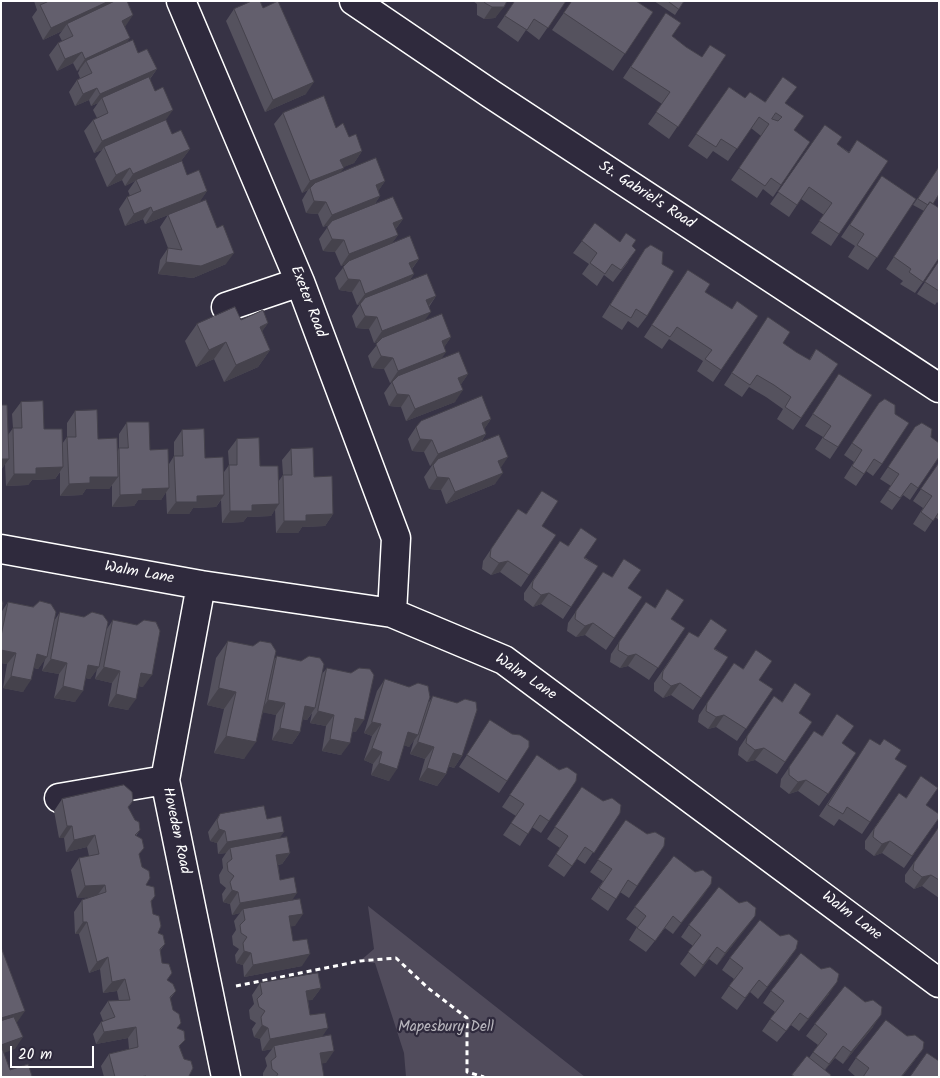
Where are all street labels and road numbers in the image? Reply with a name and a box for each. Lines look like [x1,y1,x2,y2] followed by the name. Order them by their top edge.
[595,158,697,234] street label: St. Gabriel's Road
[285,264,329,340] street label: Exeter Road
[103,559,175,589] street label: Walm Lane
[491,651,559,705] street label: Walm Lane
[157,786,193,876] street label: Hoveden Road
[817,889,885,945] street label: Walm Lane

